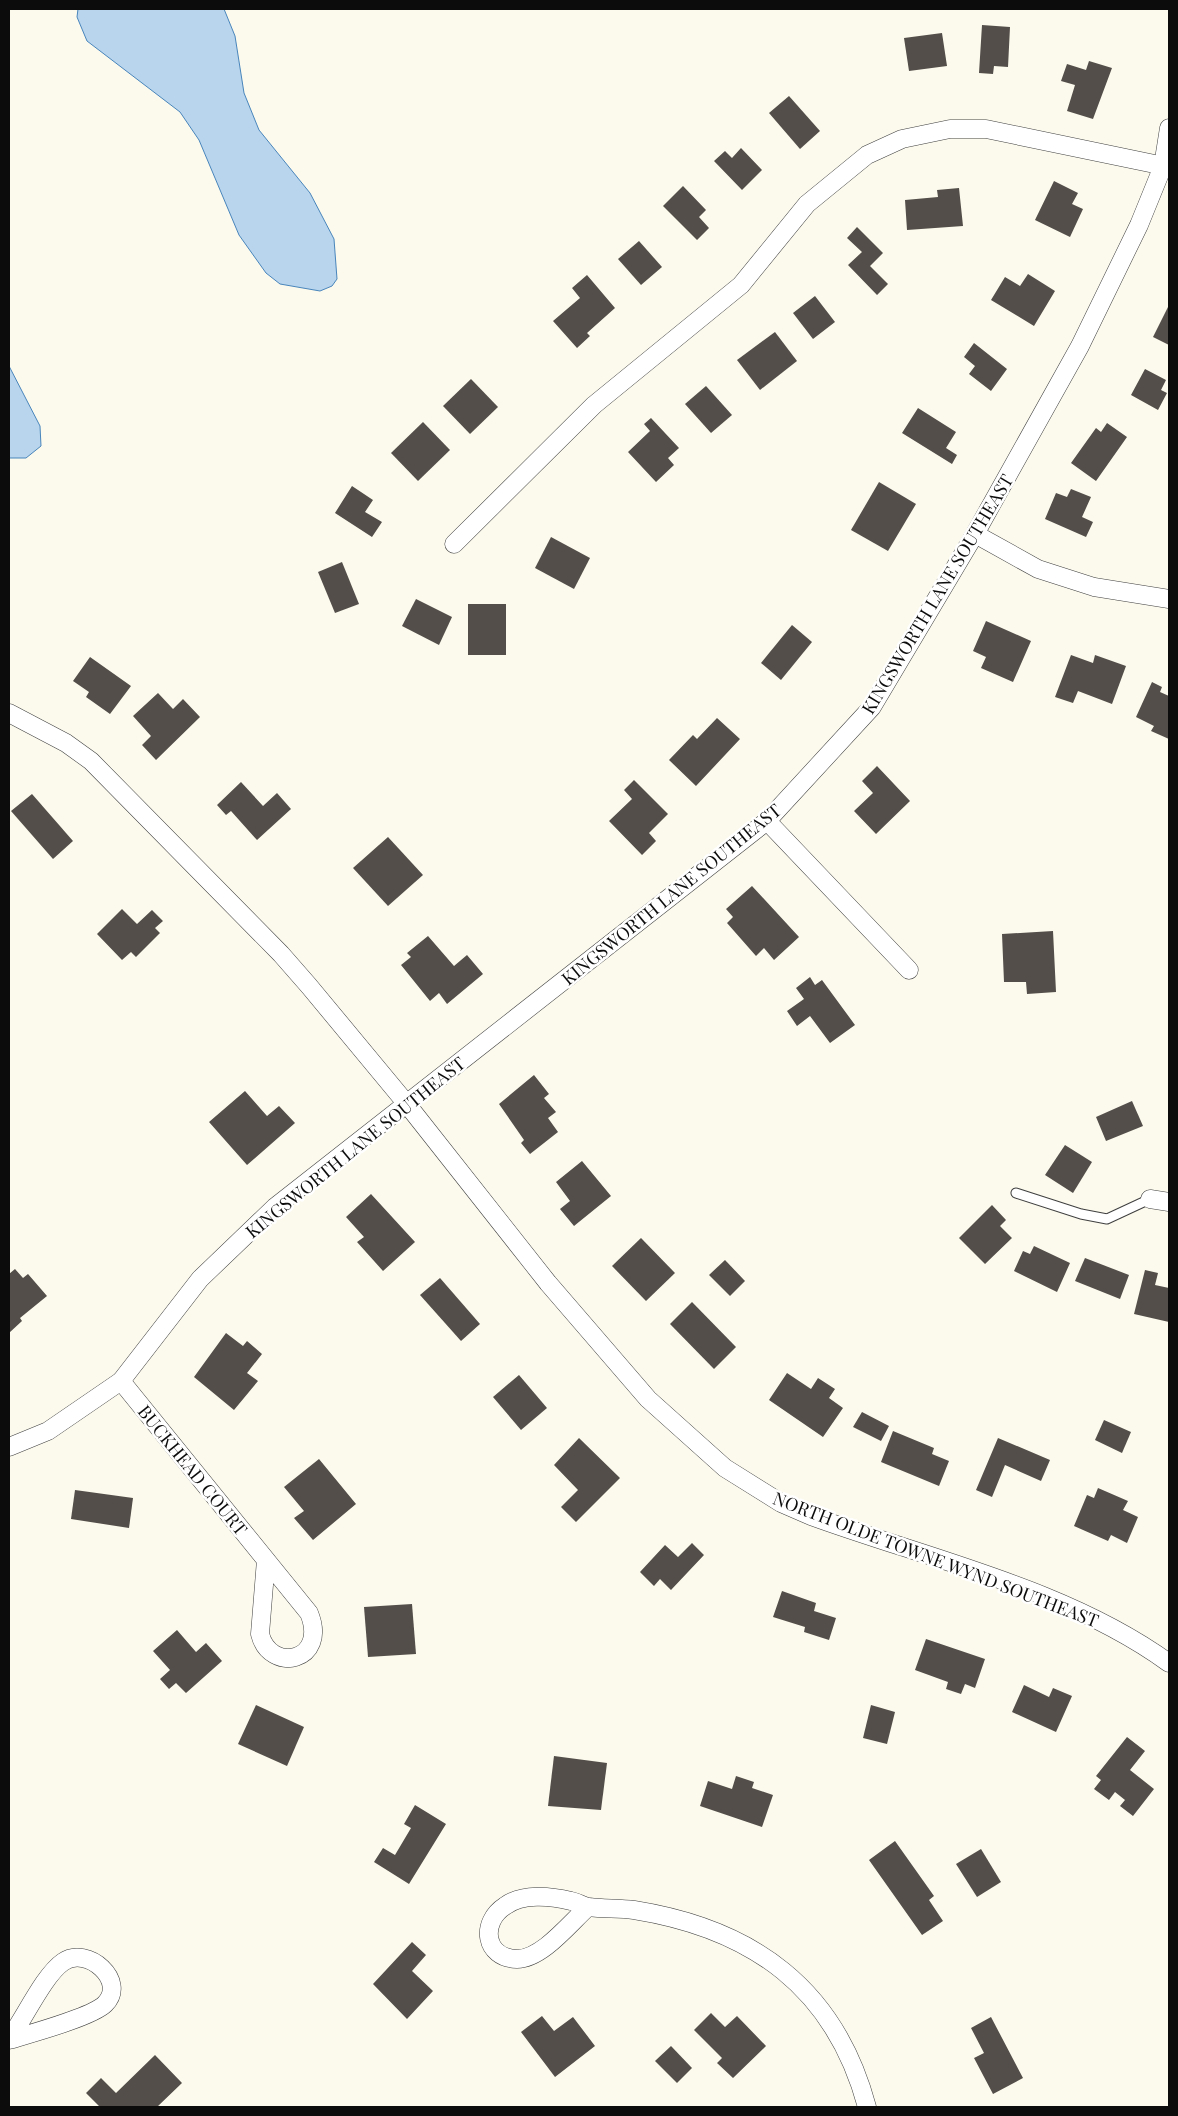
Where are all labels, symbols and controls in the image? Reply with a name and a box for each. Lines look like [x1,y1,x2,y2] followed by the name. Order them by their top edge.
[856,470,1018,718] street label: KINGSWORTH LANE SOUTHEAST
[556,798,786,990] street label: KINGSWORTH LANE SOUTHEAST
[240,1051,470,1243] street label: KINGSWORTH LANE SOUTHEAST
[133,1400,253,1540] street label: BUCKHEAD COURT
[770,1486,1102,1632] street label: NORTH OLDE TOWNE WYND SOUTHEAST

